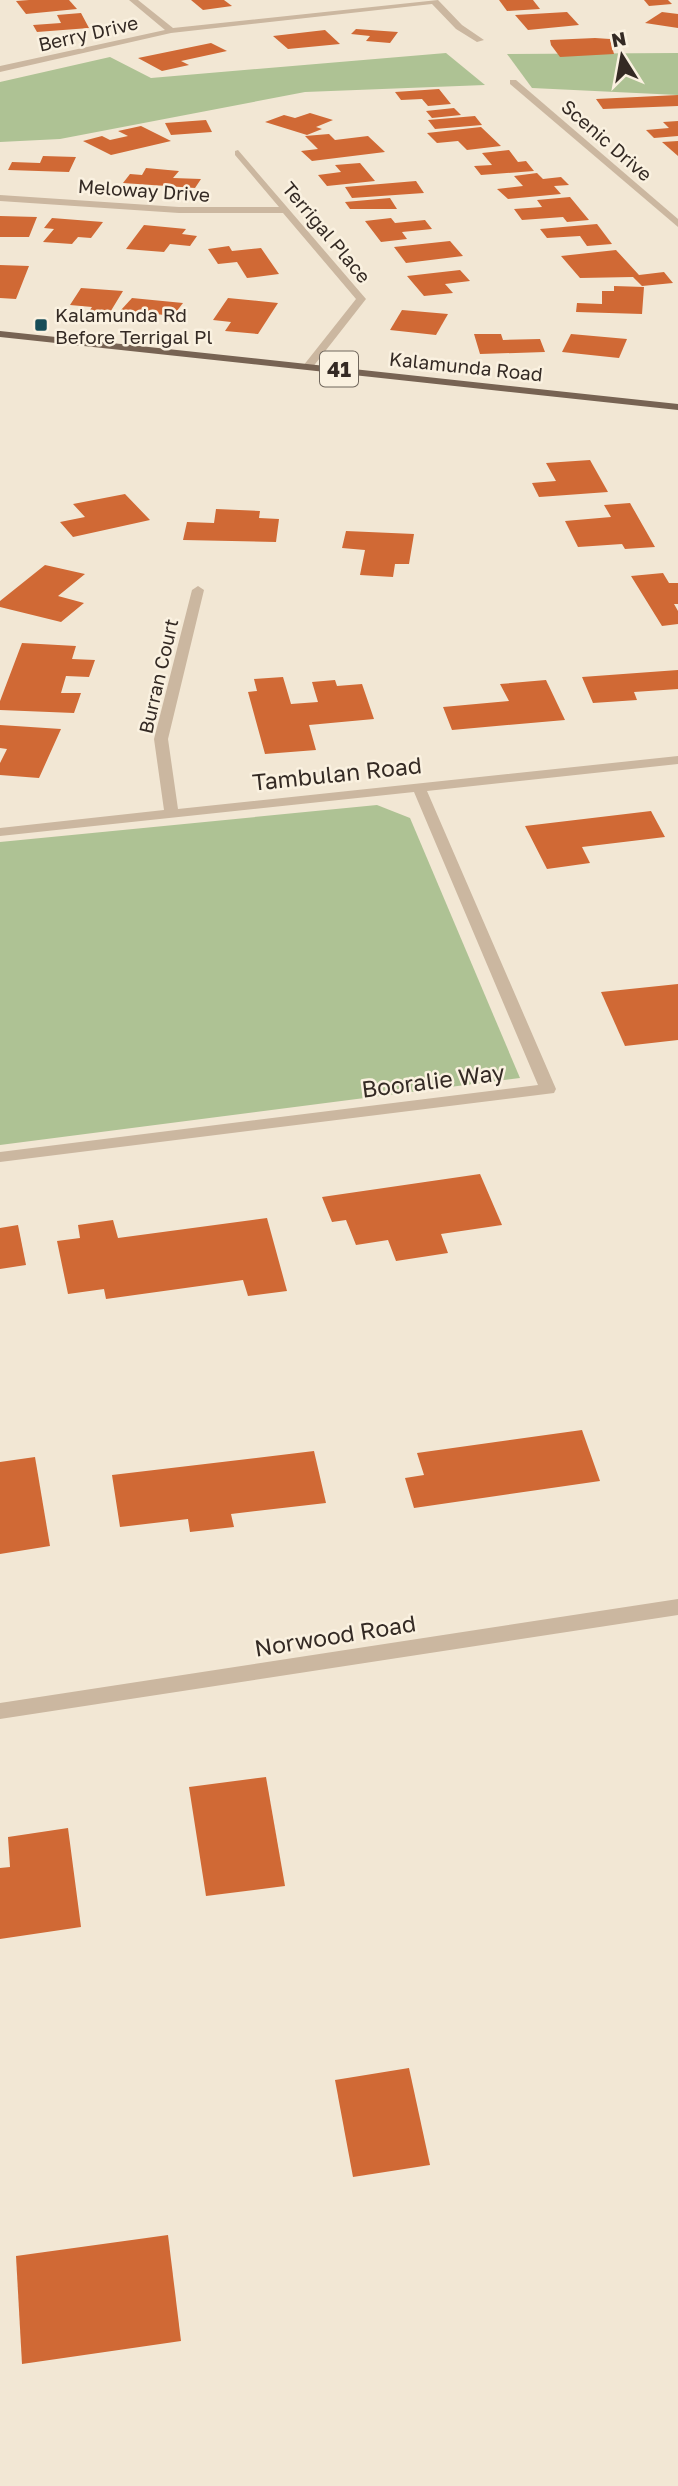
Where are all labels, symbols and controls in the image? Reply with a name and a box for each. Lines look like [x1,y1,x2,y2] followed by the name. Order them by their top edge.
[36,10,140,56] street label: Berry Drive
[587,21,657,91] north arrow
[609,26,628,51] text: N
[557,94,657,186] street label: Scenic Drive
[77,174,211,206] street label: Meloway Drive
[278,177,376,287] street label: Terrigal Place
[55,303,212,348] place label: Kalamunda Rd Before Terrigal Pl
[33,317,49,333] marker: Kalamunda Rd Before Terrigal Pl
[388,347,544,385] street label: Kalamunda Road
[320,352,358,386] road number: 41
[134,616,182,736] street label: Burran Court
[251,750,423,796] street label: Tambulan Road
[360,1057,506,1103] street label: Booralie Way
[252,1608,418,1662] street label: Norwood Road

